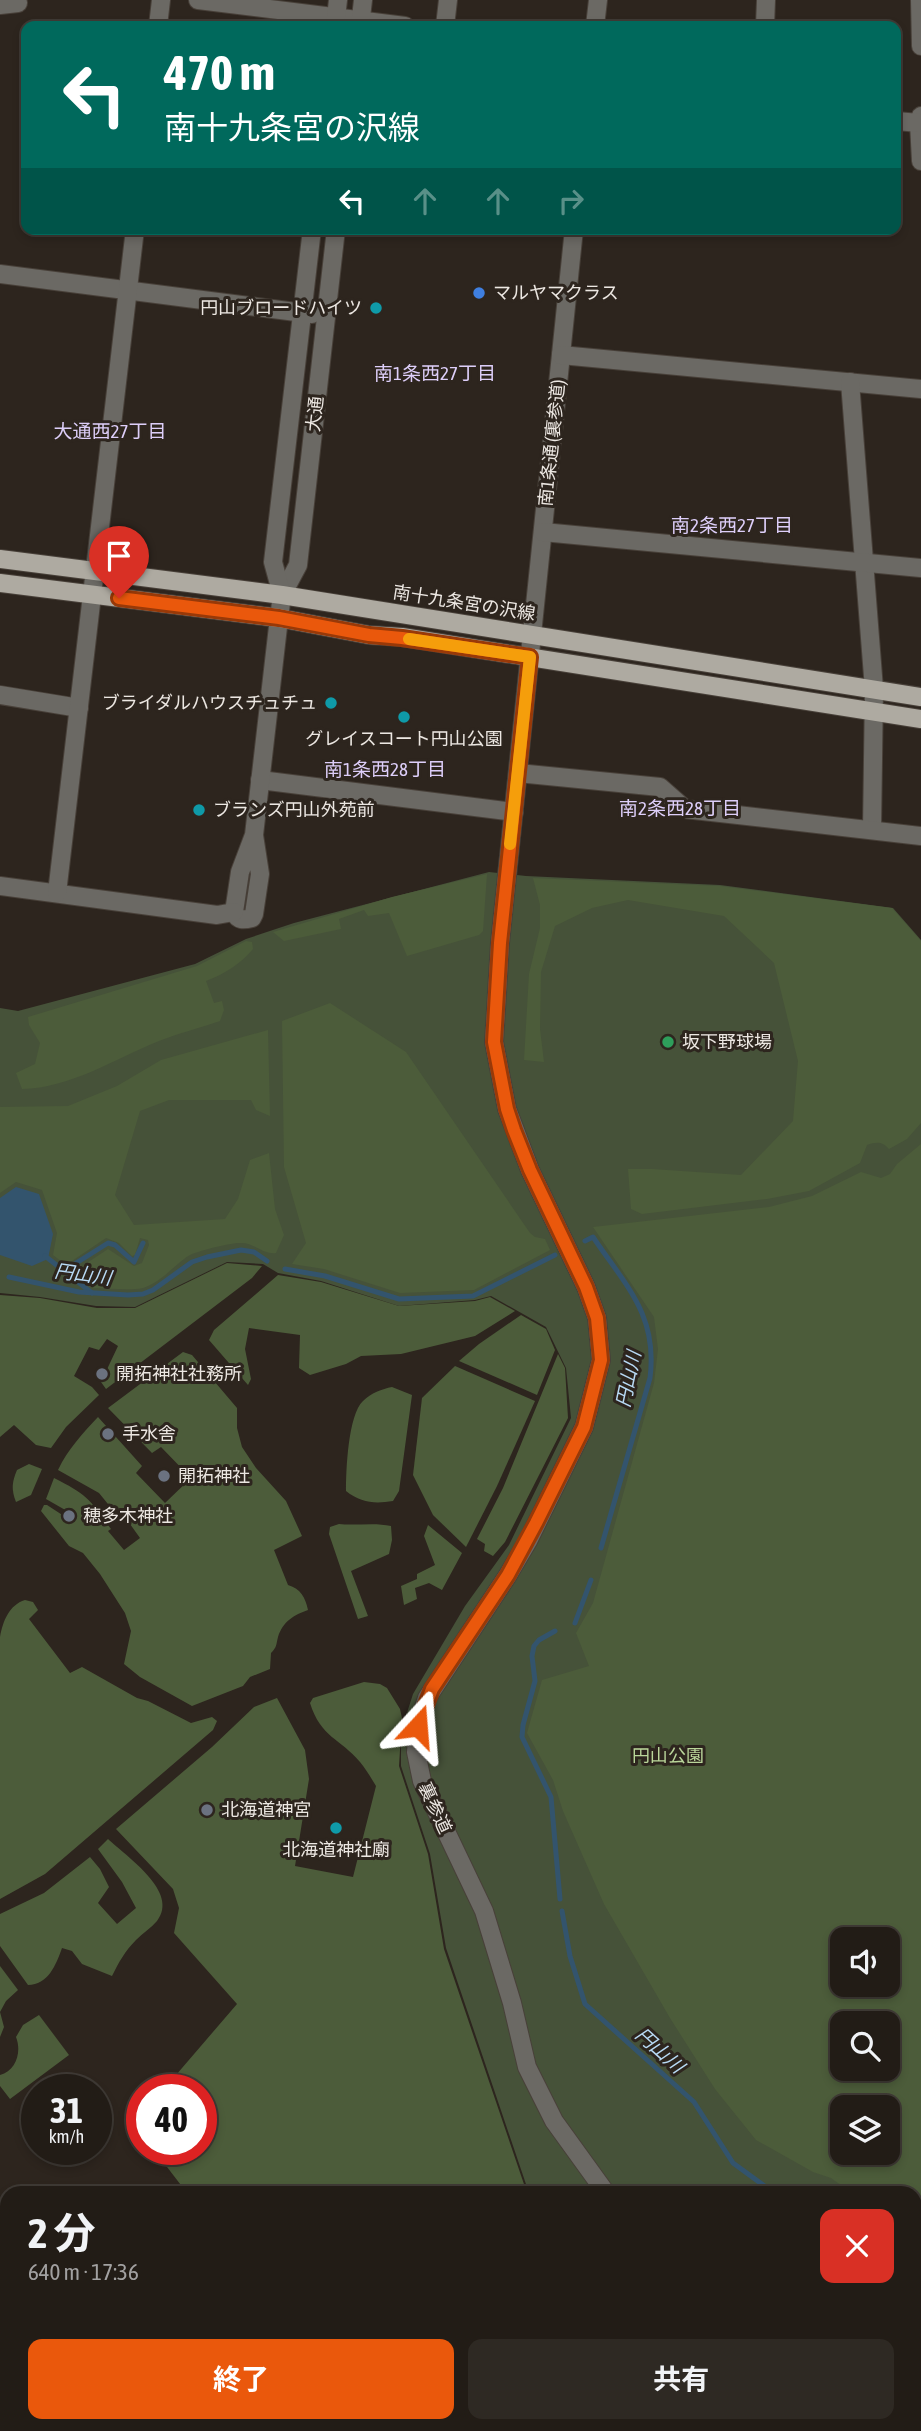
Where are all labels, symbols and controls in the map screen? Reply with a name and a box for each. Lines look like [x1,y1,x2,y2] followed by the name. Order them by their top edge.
[164,44,275,100] text: 470 m
[49,49,140,140] icon: left
[164,109,420,146] text: 南十九条宮の沢線
[333,182,371,220] icon: left
[406,182,444,220] icon: ahead
[479,182,517,220] icon: ahead
[552,182,590,220] icon: right
[493,282,619,303] place label: マルヤマクラス
[471,285,487,301] marker: マルヤマクラス
[200,297,362,318] place label: 円山ブロードハイツ
[368,300,384,316] marker: 円山ブロードハイツ
[374,362,496,384] district label: 南1条西27丁目
[534,378,569,507] street label: 南1条通 (裏参道)
[302,395,327,433] street label: 大通
[54,420,166,442] district label: 大通西27丁目
[671,514,793,536] district label: 南2条西27丁目
[89,526,149,598] pin
[100,537,138,575] icon: arrive
[391,581,537,624] street label: 南十九条宮の沢線
[102,692,317,713] place label: ブライダルハウスチュチュ
[323,695,339,711] marker: ブライダルハウスチュチュ
[396,709,412,725] marker: グレイスコート円山公園
[305,728,503,749] place label: グレイスコート円山公園
[324,758,446,780] district label: 南1条西28丁目
[619,797,741,819] district label: 南2条西28丁目
[213,799,375,820] place label: ブランズ円山外苑前
[191,802,207,818] marker: ブランズ円山外苑前
[682,1031,772,1052] place label: 坂下野球場
[660,1034,676,1050] marker: 坂下野球場
[53,1259,115,1289] water label: 円山川
[611,1347,645,1409] water label: 円山川
[116,1363,242,1384] place label: 開拓神社社務所
[94,1366,110,1382] marker: 開拓神社社務所
[122,1423,176,1444] place label: 手水舎
[100,1426,116,1442] marker: 手水舎
[178,1465,250,1486] place label: 開拓神社
[156,1468,172,1484] marker: 開拓神社
[83,1505,173,1526] place label: 穂多木神社
[61,1508,77,1524] marker: 穂多木神社
[381,1689,455,1763] position arrow
[632,1745,704,1766] park label: 円山公園
[415,1779,456,1837] street label: 裏参道
[221,1799,311,1820] place label: 北海道神宮
[199,1802,215,1818] marker: 北海道神宮
[328,1820,344,1836] marker: 北海道神社廟
[282,1839,390,1860] place label: 北海道神社廟
[830,1927,900,2165] map controls
[830,1927,900,1997] button: sound
[830,2011,900,2081] button: search
[631,2023,690,2079] water label: 円山川
[126,2074,217,2165] speed limit sign: 40
[50,2090,83,2130] text: 31
[830,2095,900,2165] button: layers
[49,2126,84,2147] text: km/h
[28,2209,96,2257] text: 2 分
[820,2209,894,2283] button: close
[28,2259,139,2285] text: 640 m · 17:36
[28,2339,454,2419] button: 終了
[468,2339,894,2419] button: 共有

